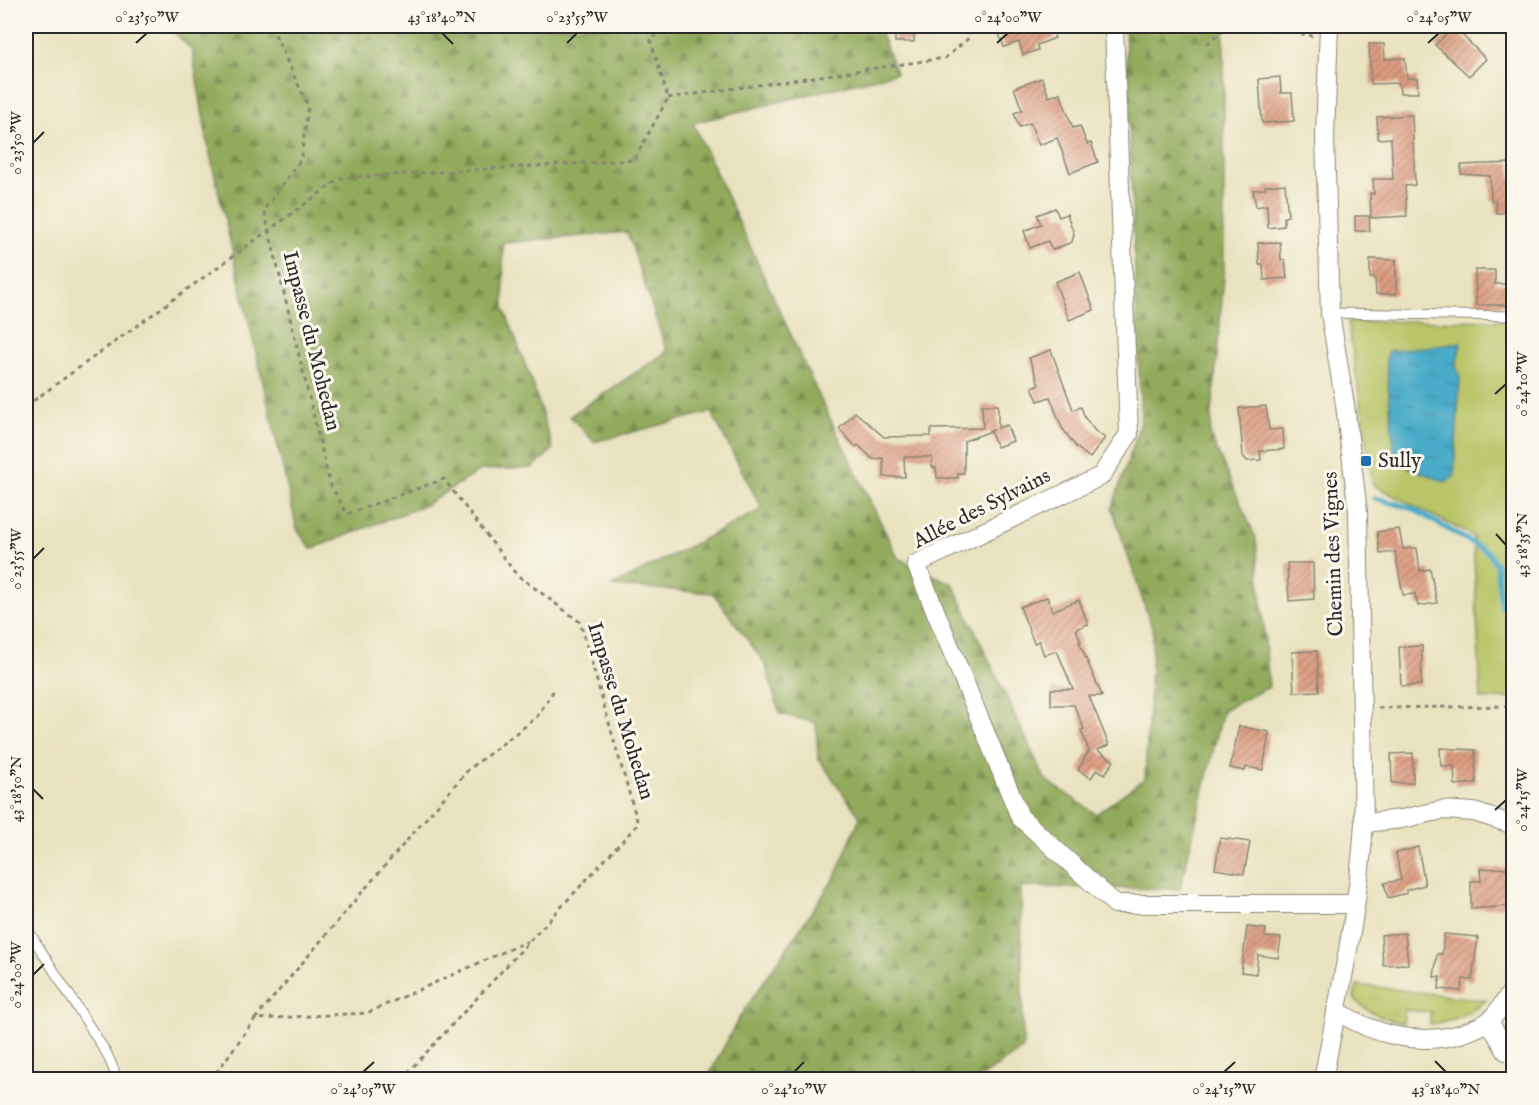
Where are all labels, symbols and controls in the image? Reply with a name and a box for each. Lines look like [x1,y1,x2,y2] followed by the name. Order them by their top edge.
[115,8,179,27] text: 0°23'50"W
[408,8,476,27] text: 43°18'40"N
[546,8,608,27] text: 0°23'55"W
[974,8,1042,27] text: 0°24'00"W
[1406,8,1472,27] text: 0°24'05"W
[7,111,26,175] text: 0°23'50"W
[276,248,346,434] street label: Impasse du Mohedan
[1513,351,1532,417] text: 0°24'10"W
[1378,448,1422,475] place label: Sully
[1359,454,1373,468] marker: Sully
[908,463,1055,556] street label: Allée des Sylvains
[1318,471,1350,637] street label: Chemin des Vignes
[1513,513,1532,577] text: 43°18'35"N
[7,528,26,590] text: 0°23'55"W
[580,619,660,803] street label: Impasse du Mohedan
[7,756,26,822] text: 43°18'50"N
[1513,768,1532,832] text: 0°24'15"W
[7,941,26,1009] text: 0°24'00"W
[330,1080,396,1099] text: 0°24'05"W
[761,1080,827,1099] text: 0°24'10"W
[1192,1080,1256,1099] text: 0°24'15"W
[1412,1080,1480,1099] text: 43°18'40"N

